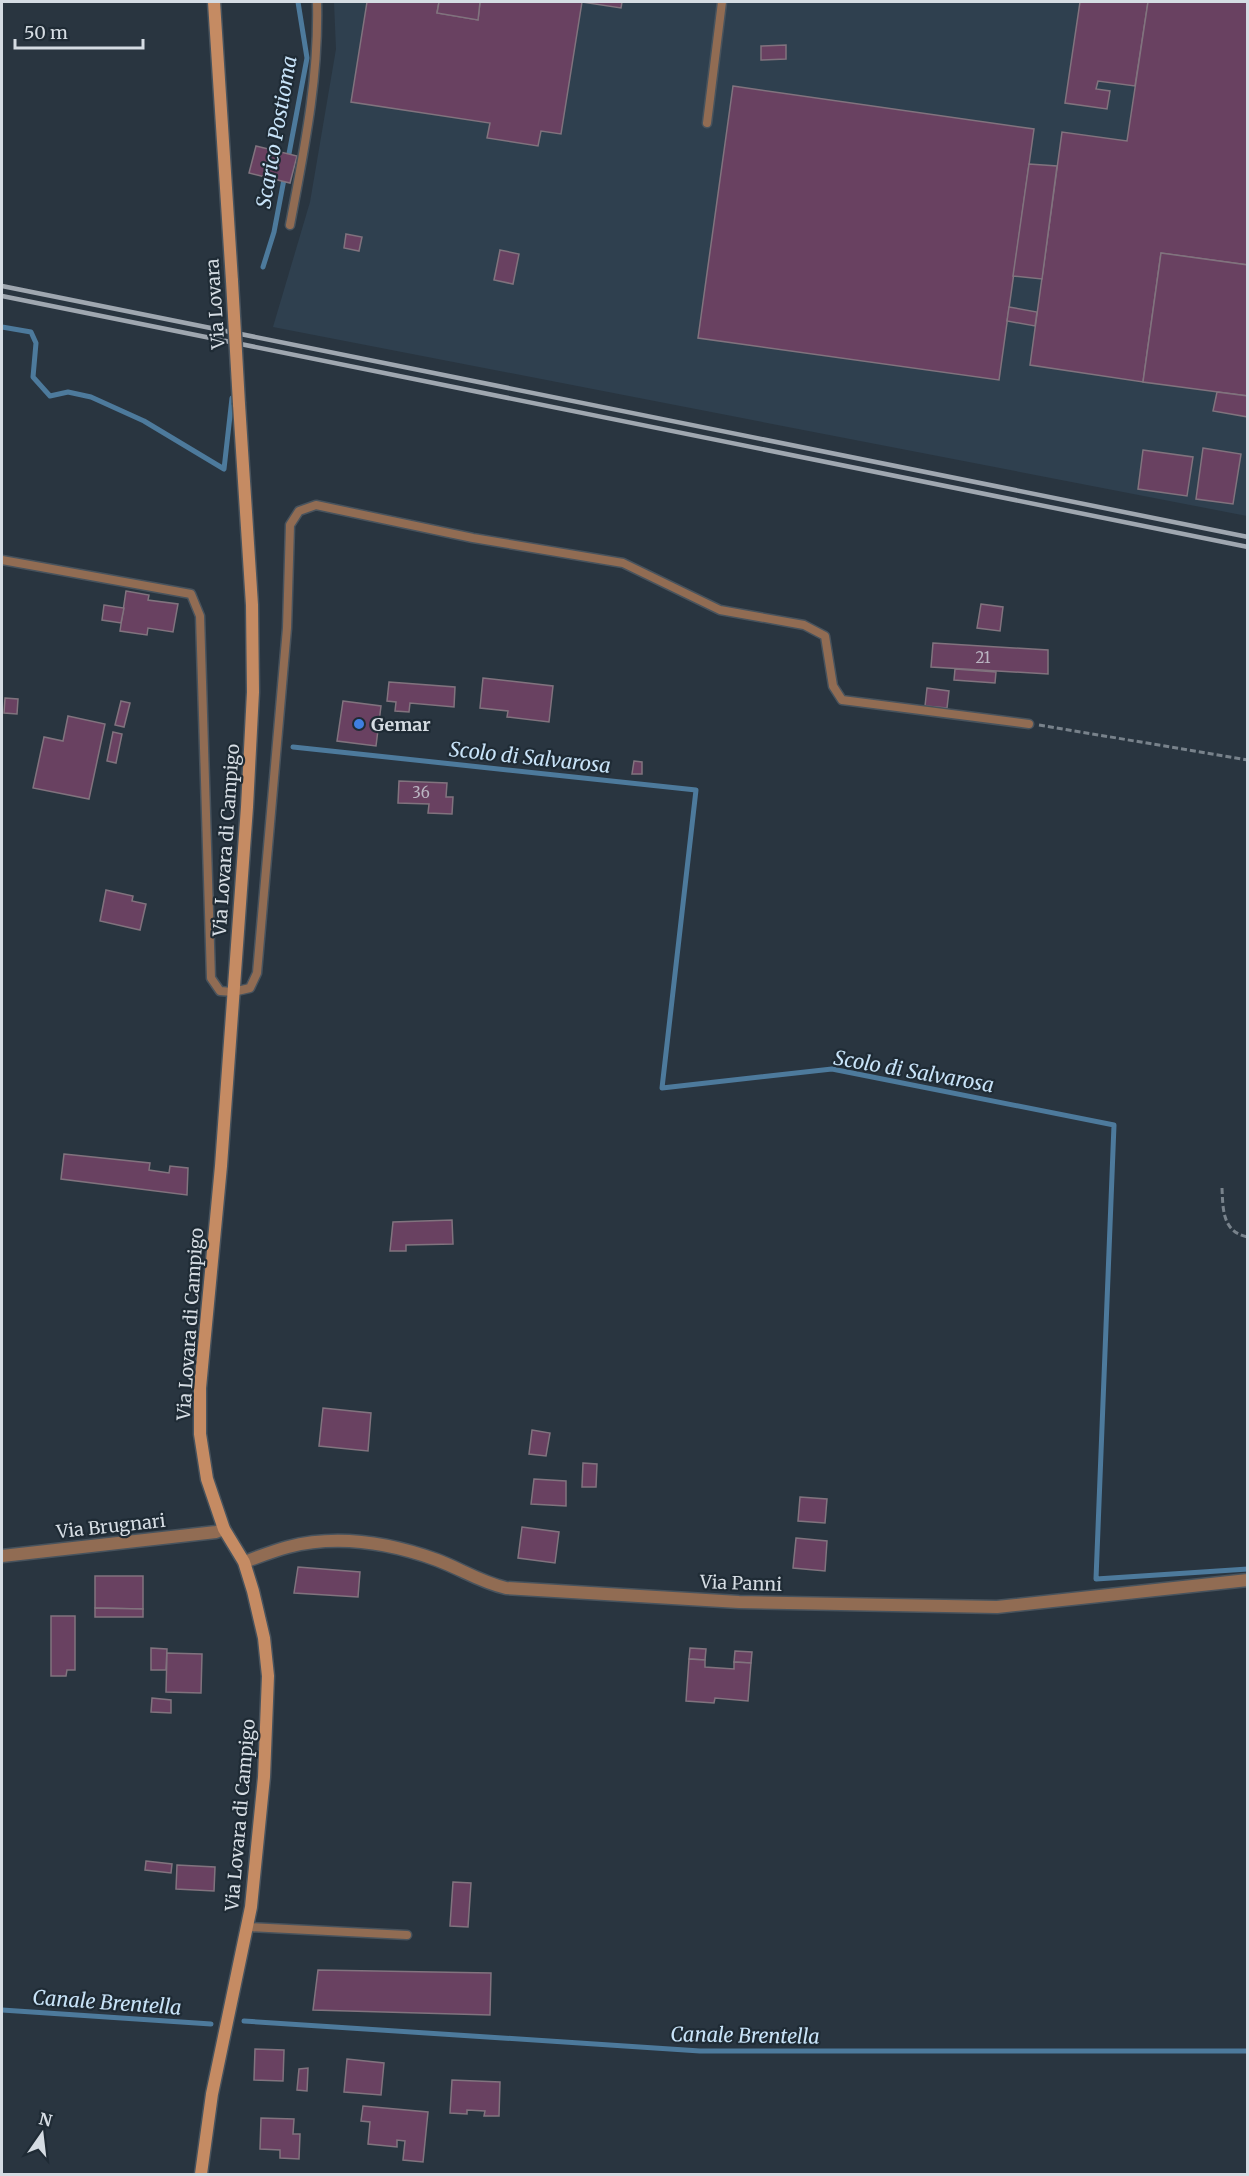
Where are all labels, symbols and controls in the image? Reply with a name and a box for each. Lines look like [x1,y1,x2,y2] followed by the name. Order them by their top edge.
[15,12,142,50] scale bar
[24,21,68,44] text: 50 m
[250,54,302,210] water label: Scarico Postioma
[200,258,230,351] street label: Via Lovara
[975,648,991,667] house number: 21
[371,713,431,736] place label: Gemar
[352,717,366,731] marker: Gemar
[448,736,612,778] water label: Scolo di Salvarosa
[208,743,244,938] street label: Via Lovara di Campigo
[412,783,430,802] house number: 36
[832,1045,996,1097] water label: Scolo di Salvarosa
[172,1227,208,1422] street label: Via Lovara di Campigo
[54,1509,167,1543] street label: Via Brugnari
[698,1570,783,1596] street label: Via Panni
[220,1718,260,1913] street label: Via Lovara di Campigo
[32,1984,182,2020] water label: Canale Brentella
[670,2021,820,2049] water label: Canale Brentella
[12,2104,72,2164] north arrow
[37,2108,55,2131] text: N

